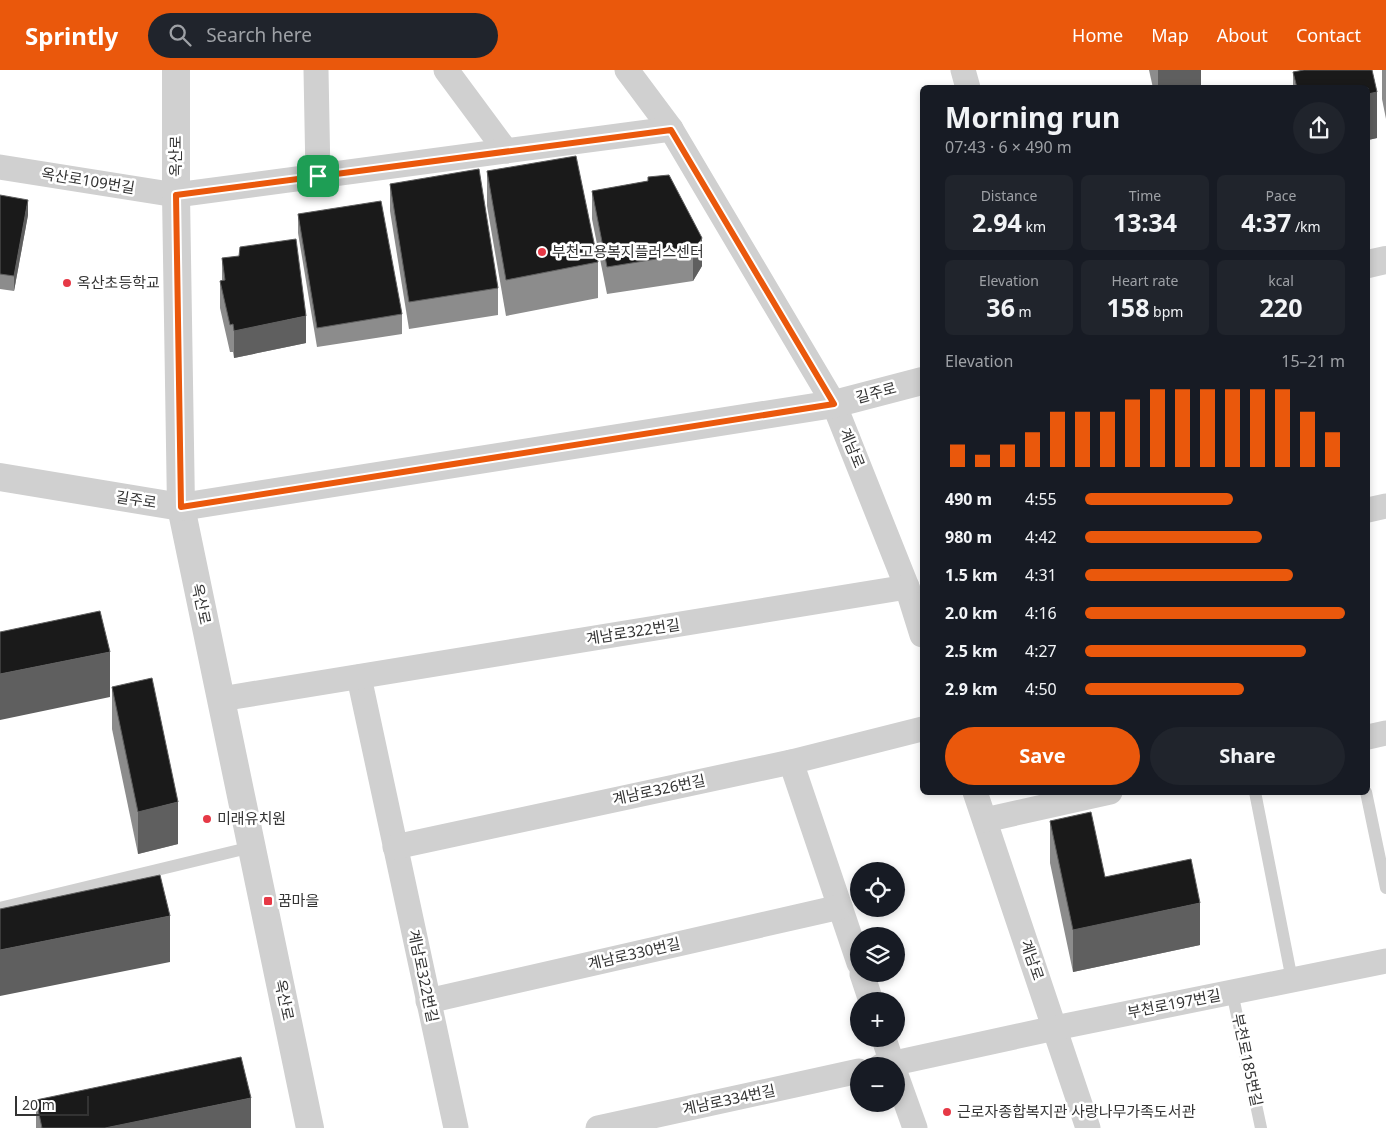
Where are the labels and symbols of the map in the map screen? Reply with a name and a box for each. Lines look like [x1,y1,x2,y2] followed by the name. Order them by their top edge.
[165,135,185,177] street label: 옥산로
[297,155,339,197] pin
[40,163,137,197] street label: 옥산로109번길
[552,241,704,261] place label: 부천고용복지플러스센터
[536,246,548,258] marker: 부천고용복지플러스센터
[77,272,160,292] place label: 옥산초등학교
[61,277,73,289] marker: 옥산초등학교
[853,377,898,407] street label: 길주로
[836,425,870,471] street label: 계남로
[114,486,158,512] street label: 길주로
[188,581,216,626] street label: 옥산로
[584,614,681,648] street label: 계남로322번길
[610,769,707,809] street label: 계남로326번길
[217,808,286,828] place label: 미래유치원
[201,813,213,825] marker: 미래유치원
[278,890,319,910] place label: 꿈마을
[262,895,274,907] marker: 꿈마을
[404,927,444,1024] street label: 계남로322번길
[585,933,682,973] street label: 계남로330번길
[1017,937,1049,983] street label: 계남로
[271,977,299,1022] street label: 옥산로
[1125,984,1222,1022] street label: 부천로197번길
[1228,1011,1268,1108] street label: 부천로185번길
[680,1079,777,1119] street label: 계남로334번길
[15,1093,89,1116] scale bar
[957,1101,1196,1121] place label: 근로자종합복지관 사랑나무가족도서관
[941,1106,953,1118] marker: 근로자종합복지관 사랑나무가족도서관

